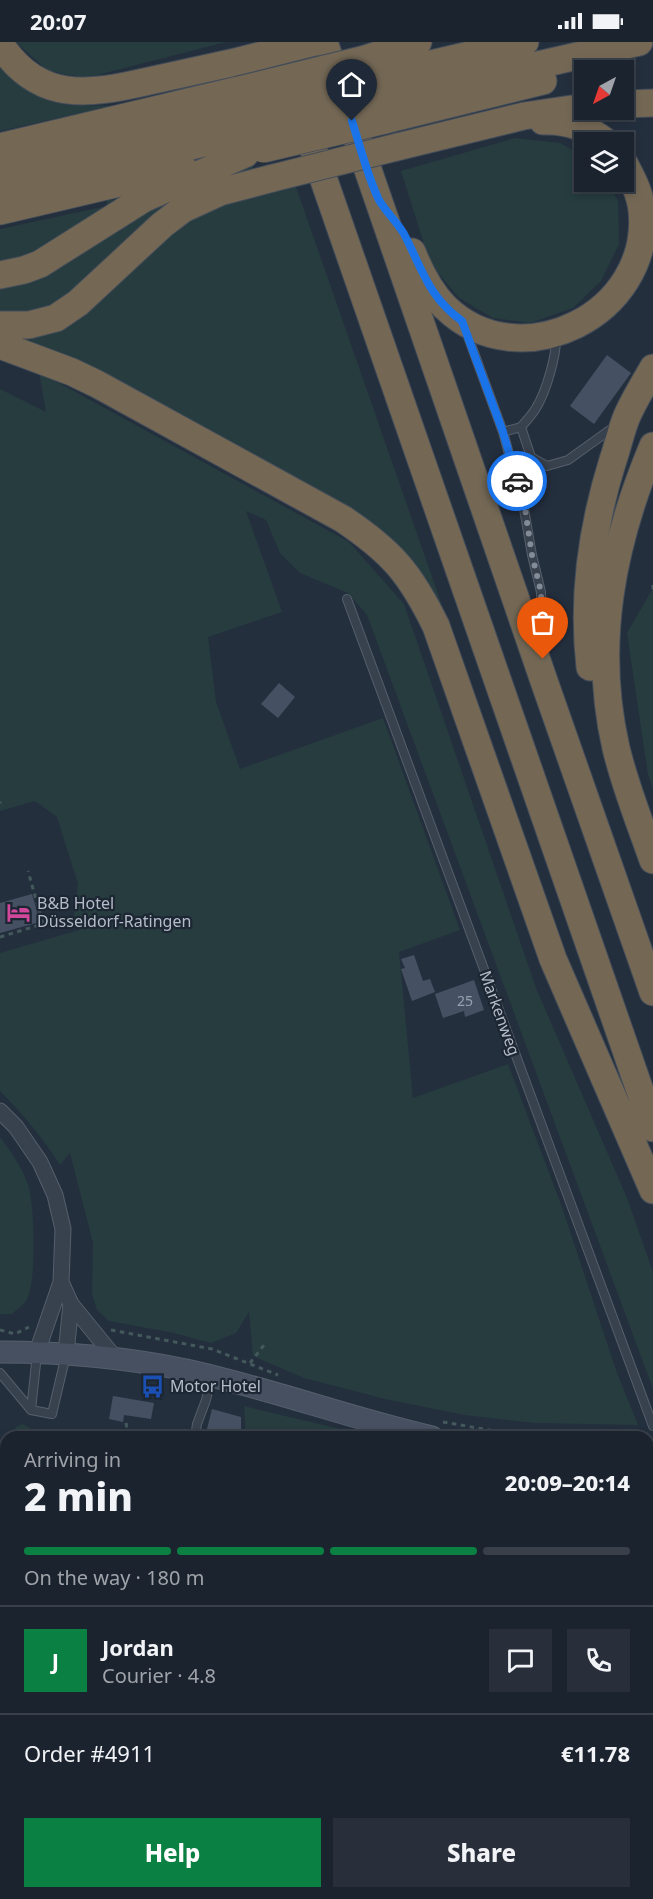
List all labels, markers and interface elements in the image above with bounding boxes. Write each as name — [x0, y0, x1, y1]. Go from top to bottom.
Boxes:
text: 20:07 — [30, 6, 87, 36]
pin — [326, 59, 377, 121]
north arrow — [574, 60, 634, 120]
map controls — [574, 60, 634, 192]
icon: home — [335, 68, 368, 101]
button: layers — [574, 132, 634, 192]
courier — [487, 451, 547, 511]
icon: car — [501, 465, 534, 498]
pin — [517, 597, 568, 659]
icon: bag — [526, 606, 559, 639]
place label: B&B Hotel Düsseldorf-Ratingen — [37, 892, 191, 932]
hotel icon: B&B Hotel Düsseldorf-Ratingen — [6, 899, 32, 925]
street label: Markenweg — [474, 967, 526, 1059]
house number: 25 — [457, 991, 473, 1010]
bus stop icon: Motor Hotel — [139, 1373, 165, 1399]
place label: Motor Hotel — [170, 1375, 261, 1397]
text: Arriving in — [24, 1446, 121, 1473]
text: 20:09–20:14 — [505, 1467, 630, 1497]
text: 2 min — [24, 1469, 133, 1522]
text: On the way · 180 m — [24, 1564, 204, 1591]
button: chat — [489, 1629, 552, 1692]
button: phone — [567, 1629, 630, 1692]
text: Jordan — [102, 1632, 174, 1662]
text: J — [52, 1645, 59, 1675]
text: Courier · 4.8 — [102, 1662, 216, 1689]
text: Order #4911 — [24, 1738, 155, 1768]
text: €11.78 — [561, 1738, 630, 1768]
button: Help — [24, 1818, 321, 1887]
button: Share — [333, 1818, 630, 1887]

